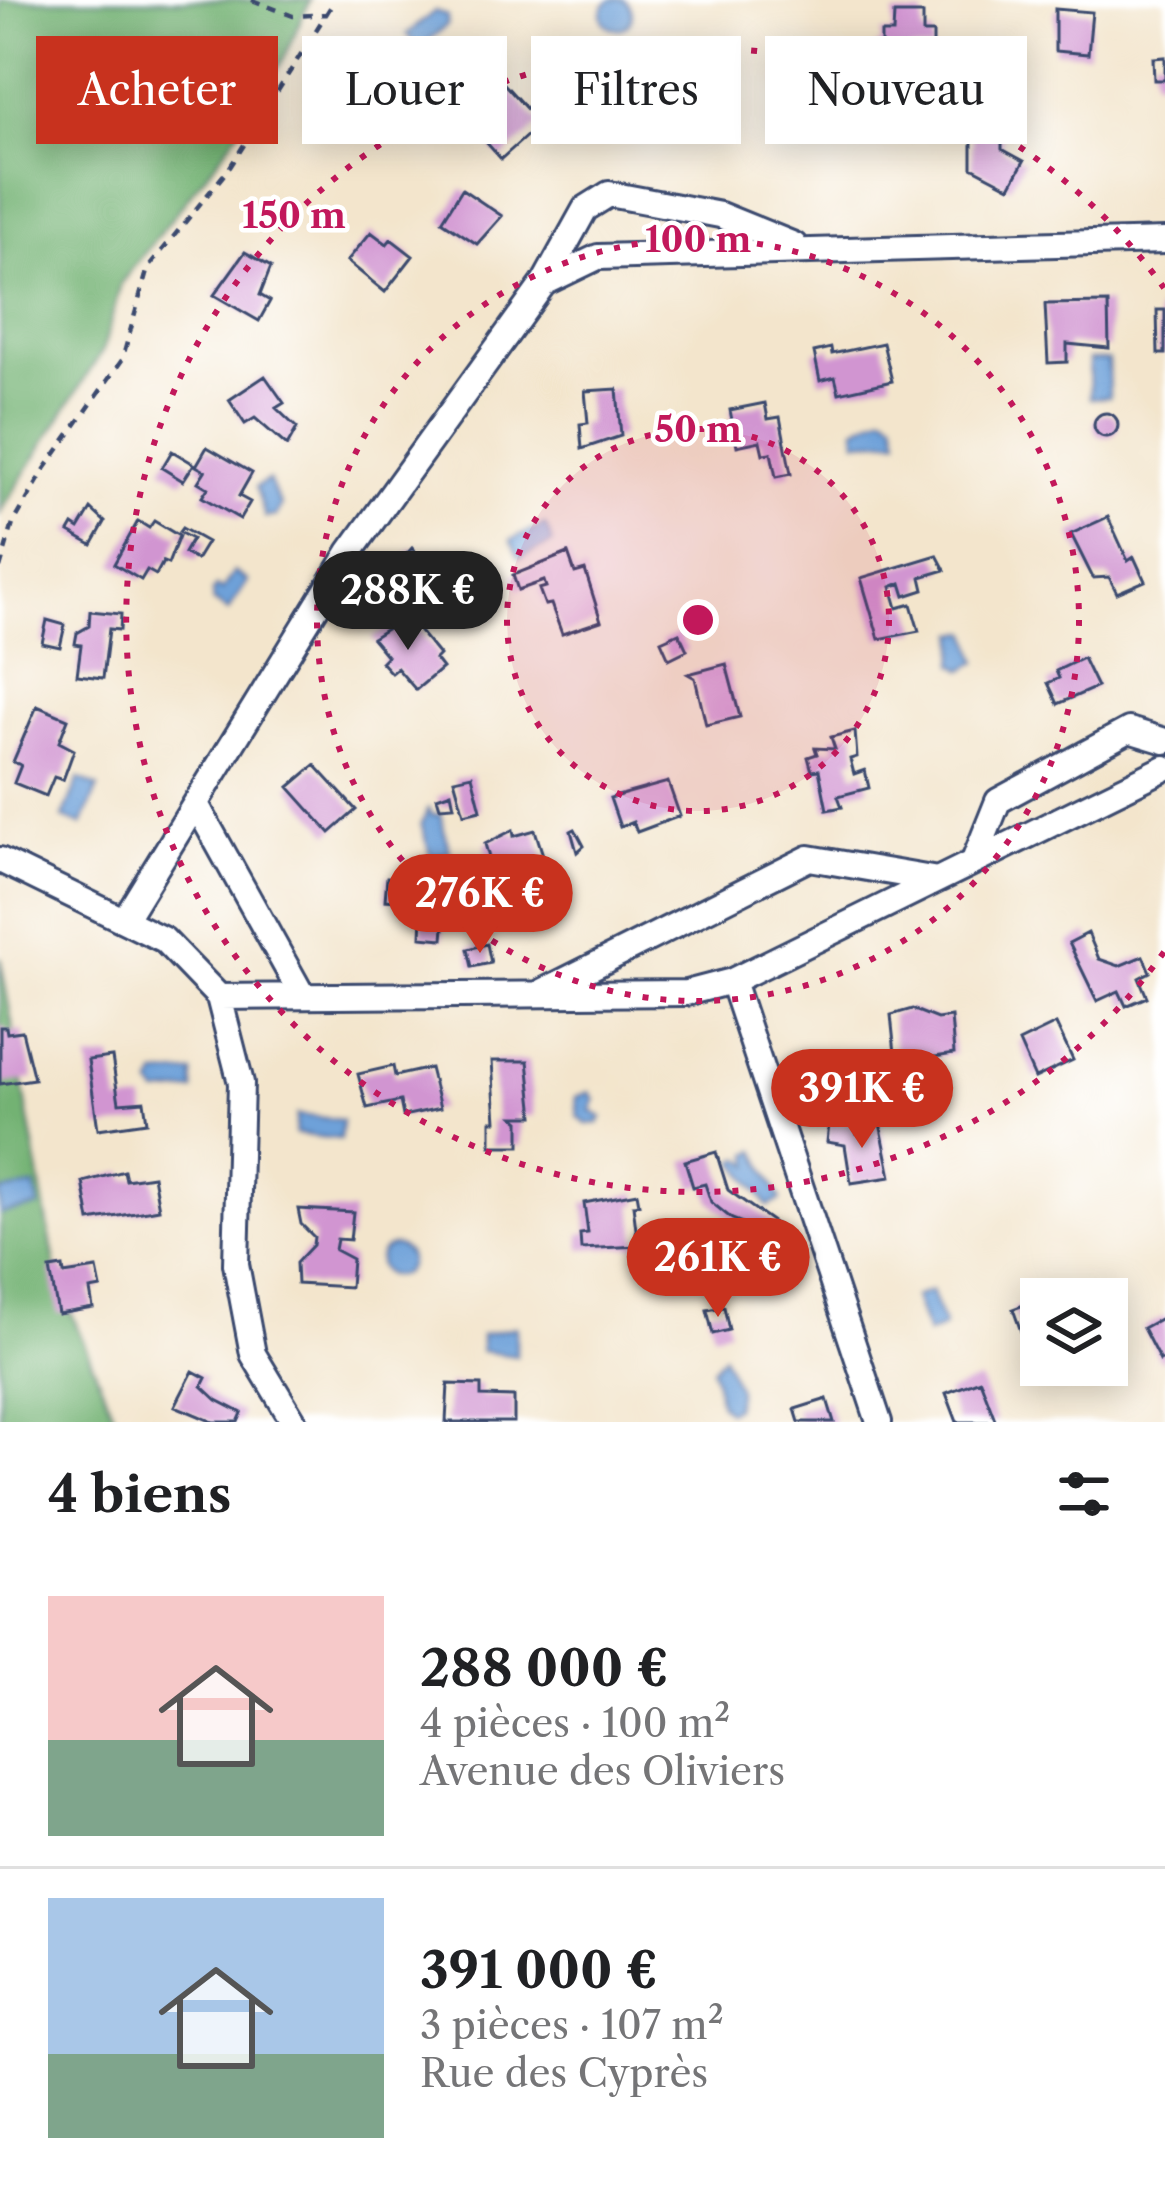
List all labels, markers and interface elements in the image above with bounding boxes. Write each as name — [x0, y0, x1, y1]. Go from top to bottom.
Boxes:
chip: Acheter — [36, 36, 278, 144]
chip: Louer — [302, 36, 507, 144]
chip: Filtres — [531, 36, 741, 144]
chip: Nouveau — [765, 36, 1027, 144]
text: 150 m — [242, 193, 346, 237]
text: 100 m — [645, 217, 751, 261]
text: 50 m — [654, 407, 742, 451]
pin: 288K € — [310, 551, 506, 653]
text: 288K € — [340, 566, 476, 614]
centre of rings — [677, 599, 719, 641]
pin: 276K € — [382, 854, 578, 956]
text: 276K € — [415, 869, 545, 917]
pin: 391K € — [764, 1049, 960, 1151]
text: 391K € — [798, 1064, 926, 1112]
pin: 261K € — [620, 1218, 816, 1320]
text: 261K € — [654, 1233, 782, 1281]
map controls — [1020, 1278, 1128, 1386]
button: layers — [1020, 1278, 1128, 1386]
icon: filters — [1051, 1461, 1117, 1527]
text: 4 biens — [48, 1463, 231, 1525]
text: 288 000 € — [420, 1637, 668, 1699]
icon: home — [144, 1644, 288, 1788]
text: 4 pièces · 100 m² — [420, 1699, 730, 1747]
text: Avenue des Oliviers — [420, 1747, 785, 1795]
text: 391 000 € — [420, 1939, 658, 2001]
icon: home — [144, 1946, 288, 2090]
text: 3 pièces · 107 m² — [420, 2001, 724, 2049]
text: Rue des Cyprès — [420, 2049, 708, 2097]

